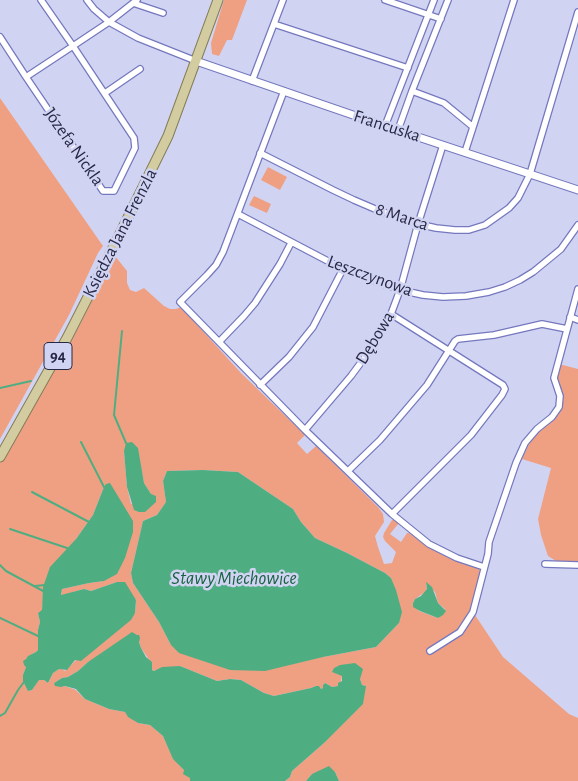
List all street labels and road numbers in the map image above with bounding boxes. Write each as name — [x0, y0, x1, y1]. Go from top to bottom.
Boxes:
street label: Józefa Nickla — [39, 104, 109, 190]
street label: Francuska — [351, 105, 423, 147]
street label: Księdza Jana Frenzla — [78, 165, 162, 301]
street label: 8 Marca — [373, 198, 431, 236]
street label: Leszczynowa — [324, 251, 416, 301]
street label: Dębowa — [351, 308, 399, 368]
road number: 94 — [44, 342, 72, 370]

